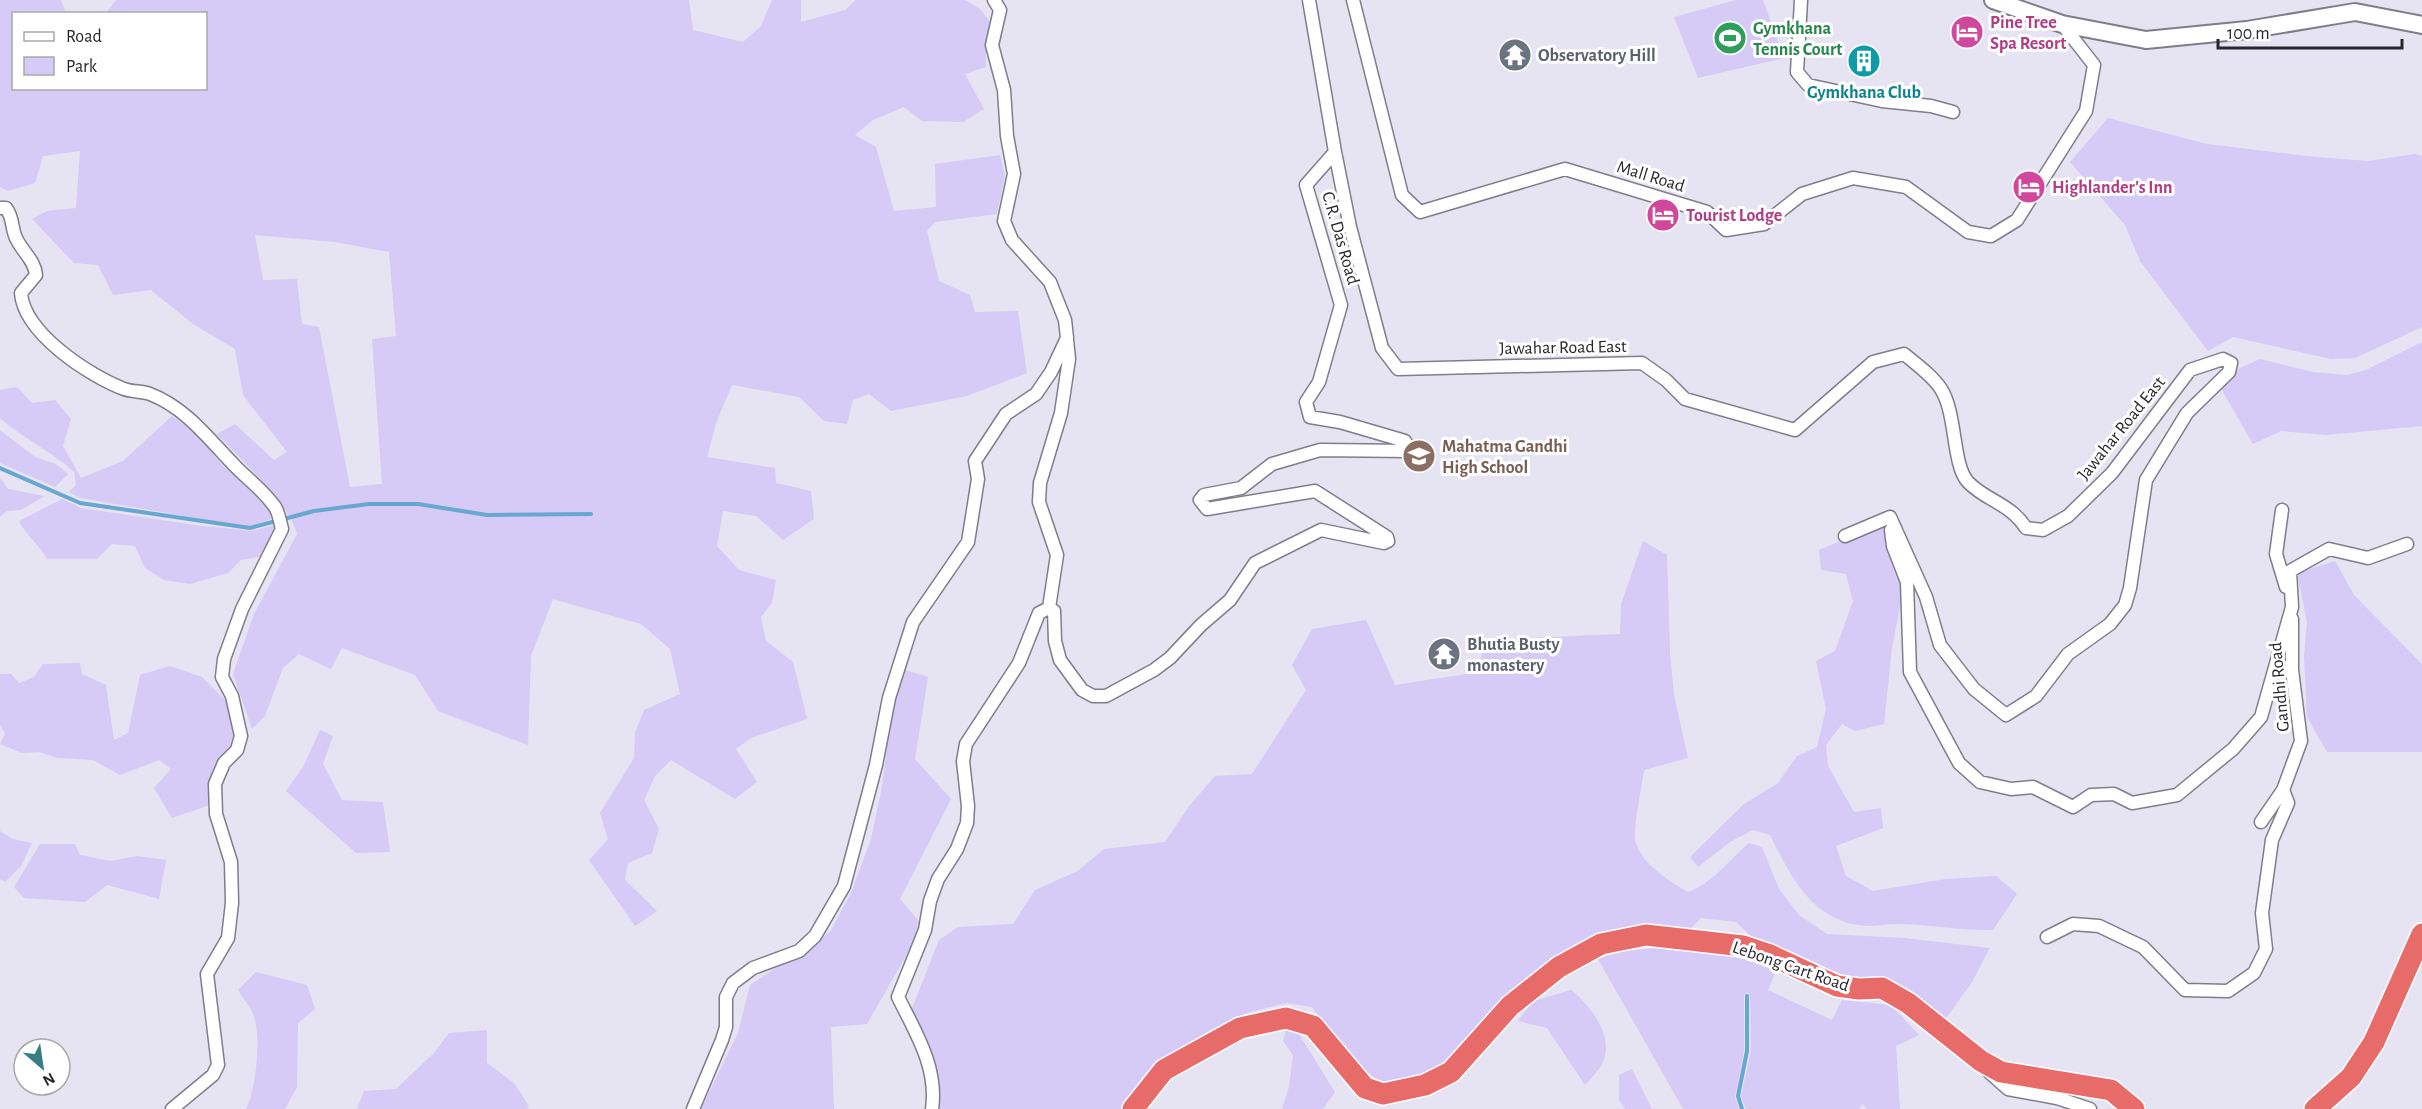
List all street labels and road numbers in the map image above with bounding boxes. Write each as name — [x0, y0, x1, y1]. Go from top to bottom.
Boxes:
street label: Mall Road — [1615, 158, 1687, 196]
street label: C.R. Das Road — [1318, 190, 1362, 287]
street label: Jawahar Road East — [1499, 338, 1627, 358]
street label: Jawahar Road East — [2075, 373, 2169, 484]
street label: Gandhi Road — [2267, 641, 2293, 732]
street label: Lebong Cart Road — [1730, 939, 1851, 995]

